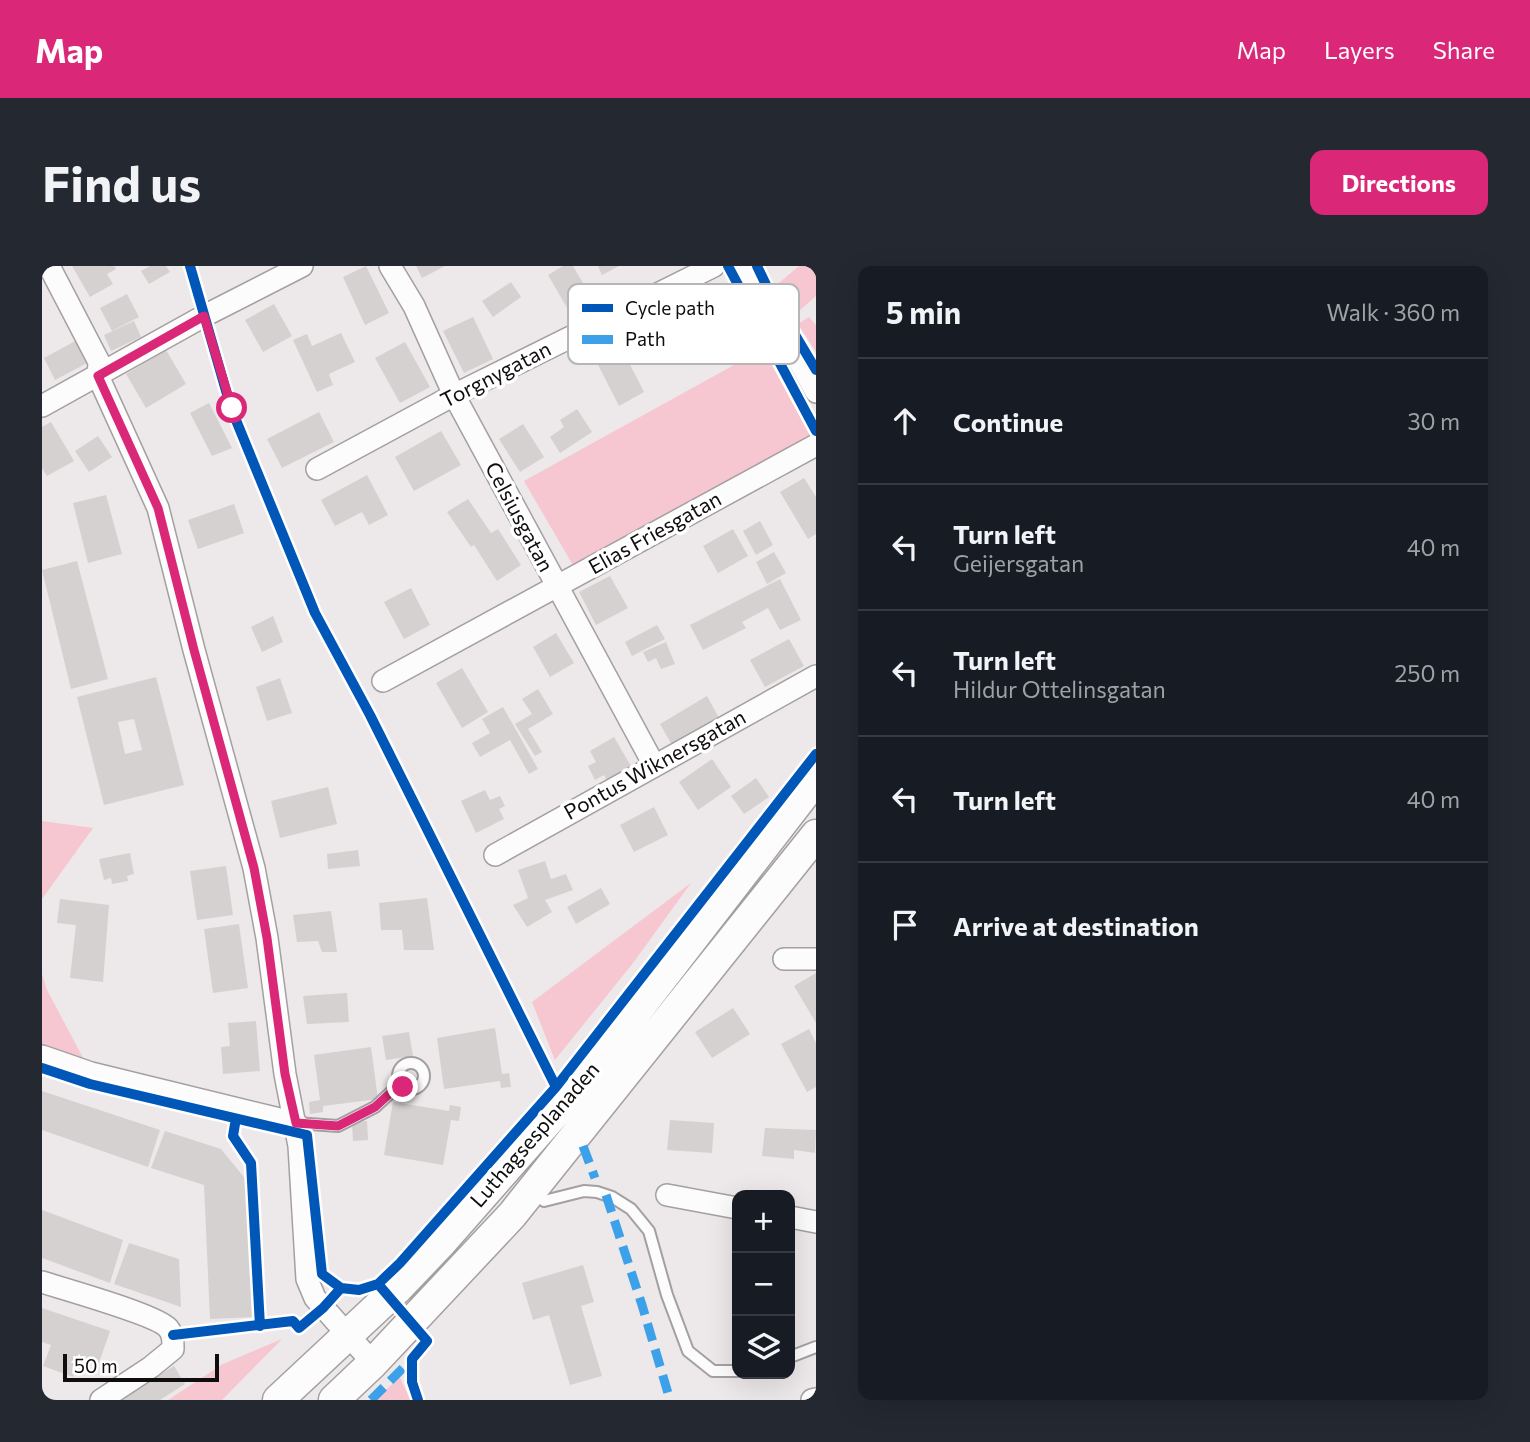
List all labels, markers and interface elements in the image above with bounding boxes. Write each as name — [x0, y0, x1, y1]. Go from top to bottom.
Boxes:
text: Map — [35, 29, 103, 70]
text: Map — [1237, 35, 1286, 64]
text: Layers — [1324, 35, 1395, 64]
text: Share — [1433, 35, 1495, 64]
button: Directions — [1310, 150, 1488, 215]
text: Find us — [42, 152, 201, 212]
legend — [568, 284, 799, 364]
text: 5 min — [886, 293, 961, 330]
text: Cycle path — [625, 296, 715, 319]
text: Walk · 360 m — [1327, 298, 1460, 326]
text: Path — [625, 327, 666, 350]
street label: Torgnygatan — [436, 335, 555, 412]
route start — [216, 392, 247, 423]
icon: ahead — [886, 402, 924, 440]
text: Continue — [953, 406, 1063, 437]
text: 30 m — [1407, 407, 1460, 435]
street label: Celsiusgatan — [481, 457, 560, 576]
street label: Elias Friesgatan — [584, 485, 725, 578]
text: Turn left — [953, 518, 1056, 549]
icon: left — [886, 528, 924, 566]
text: 40 m — [1407, 533, 1460, 561]
text: Geijersgatan — [953, 549, 1084, 577]
text: Turn left — [953, 644, 1056, 675]
icon: left — [886, 654, 924, 692]
text: 250 m — [1395, 659, 1460, 687]
text: Hildur Ottelinsgatan — [953, 675, 1166, 703]
street label: Pontus Wiknersgatan — [559, 703, 750, 824]
icon: left — [886, 780, 924, 818]
text: Turn left — [953, 784, 1056, 815]
text: 40 m — [1407, 785, 1460, 813]
icon: arrive — [886, 906, 924, 944]
text: Arrive at destination — [953, 910, 1199, 941]
street label: Luthagsesplanaden — [464, 1056, 604, 1212]
route end — [387, 1071, 418, 1102]
map controls — [732, 1190, 795, 1379]
button: + — [732, 1190, 795, 1253]
button: − — [732, 1253, 795, 1316]
button: layers — [732, 1316, 795, 1379]
scale bar — [63, 1351, 219, 1383]
text: 50 m — [74, 1354, 118, 1377]

